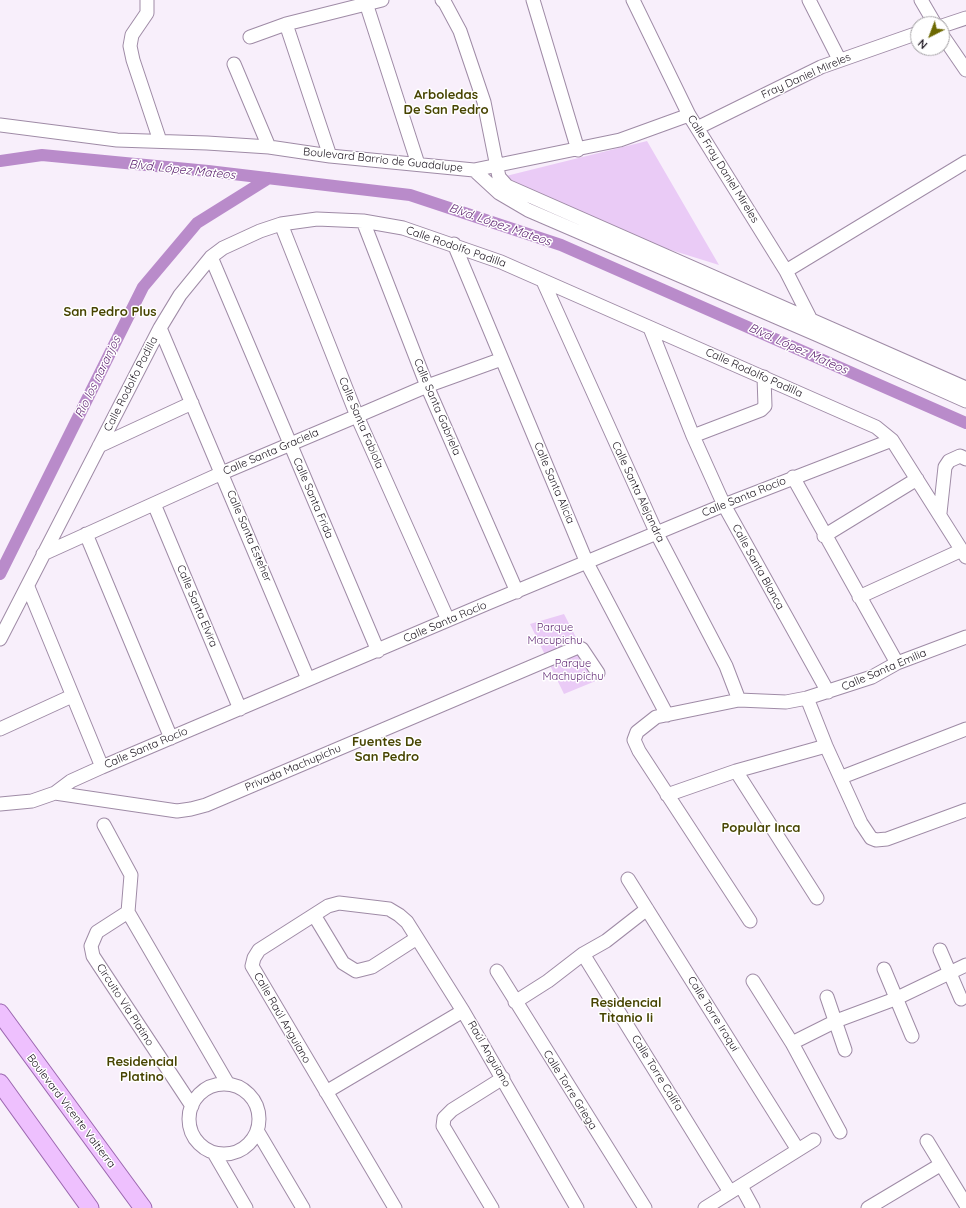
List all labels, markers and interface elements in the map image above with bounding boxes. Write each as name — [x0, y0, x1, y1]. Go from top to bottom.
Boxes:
north arrow — [910, 16, 950, 56]
text: N — [915, 36, 930, 52]
street label: Fray Daniel Mireles — [759, 50, 853, 102]
district label: Arboledas De San Pedro — [403, 87, 489, 118]
street label: Calle Fray Daniel Mireles — [684, 113, 762, 225]
street label: Boulevard Barrio de Guadalupe — [303, 145, 463, 175]
water label: Blvd. López Mateos — [128, 157, 236, 183]
water label: Blvd. López Mateos — [447, 201, 553, 249]
street label: Calle Rodolfo Padilla — [404, 224, 508, 270]
district label: San Pedro Plus — [63, 304, 157, 320]
water label: Blvd. López Mateos — [746, 321, 850, 377]
water label: Rio los naranjos — [72, 334, 124, 420]
street label: Calle Rodolfo Padilla — [101, 334, 161, 434]
street label: Calle Rodolfo Padilla — [703, 346, 805, 400]
street label: Calle Santa Gabriela — [411, 357, 463, 457]
street label: Calle Santa Fabiola — [336, 375, 386, 471]
street label: Calle Santa Graciela — [221, 426, 321, 478]
street label: Calle Santa Alejandra — [609, 439, 667, 545]
street label: Calle Santa Alicia — [531, 440, 577, 526]
street label: Calle Santa Frida — [290, 456, 336, 540]
street label: Calle Santa Rocío — [700, 474, 788, 520]
street label: Calle Santa Esteher — [224, 488, 274, 584]
street label: Calle Santa Blanca — [729, 522, 787, 612]
street label: Calle Santa Elvira — [174, 563, 220, 649]
street label: Calle Santa Rocío — [401, 598, 489, 646]
park label: Parque Macupichu — [528, 621, 582, 647]
street label: Calle Santa Emilia — [840, 646, 928, 694]
park label: Parque Machupichu — [542, 657, 604, 683]
street label: Calle Santa Rocío — [102, 724, 190, 772]
district label: Fuentes De San Pedro — [352, 734, 422, 765]
street label: Privada Machupichu — [243, 742, 343, 794]
district label: Popular Inca — [722, 820, 800, 836]
street label: Circuito Vía Platino — [94, 961, 156, 1049]
street label: Calle Raúl Anguiano — [251, 970, 313, 1066]
street label: Calle Torre Iraquí — [685, 974, 741, 1054]
district label: Residencial Titanio Ii — [591, 995, 661, 1026]
street label: Raúl Anguiano — [465, 1019, 513, 1089]
street label: Calle Torre Calífa — [628, 1033, 686, 1113]
street label: Calle Torre Griega — [540, 1048, 600, 1132]
street label: Boulevard Vicente Valtierra — [24, 1051, 118, 1171]
district label: Residencial Platino — [107, 1054, 177, 1085]

